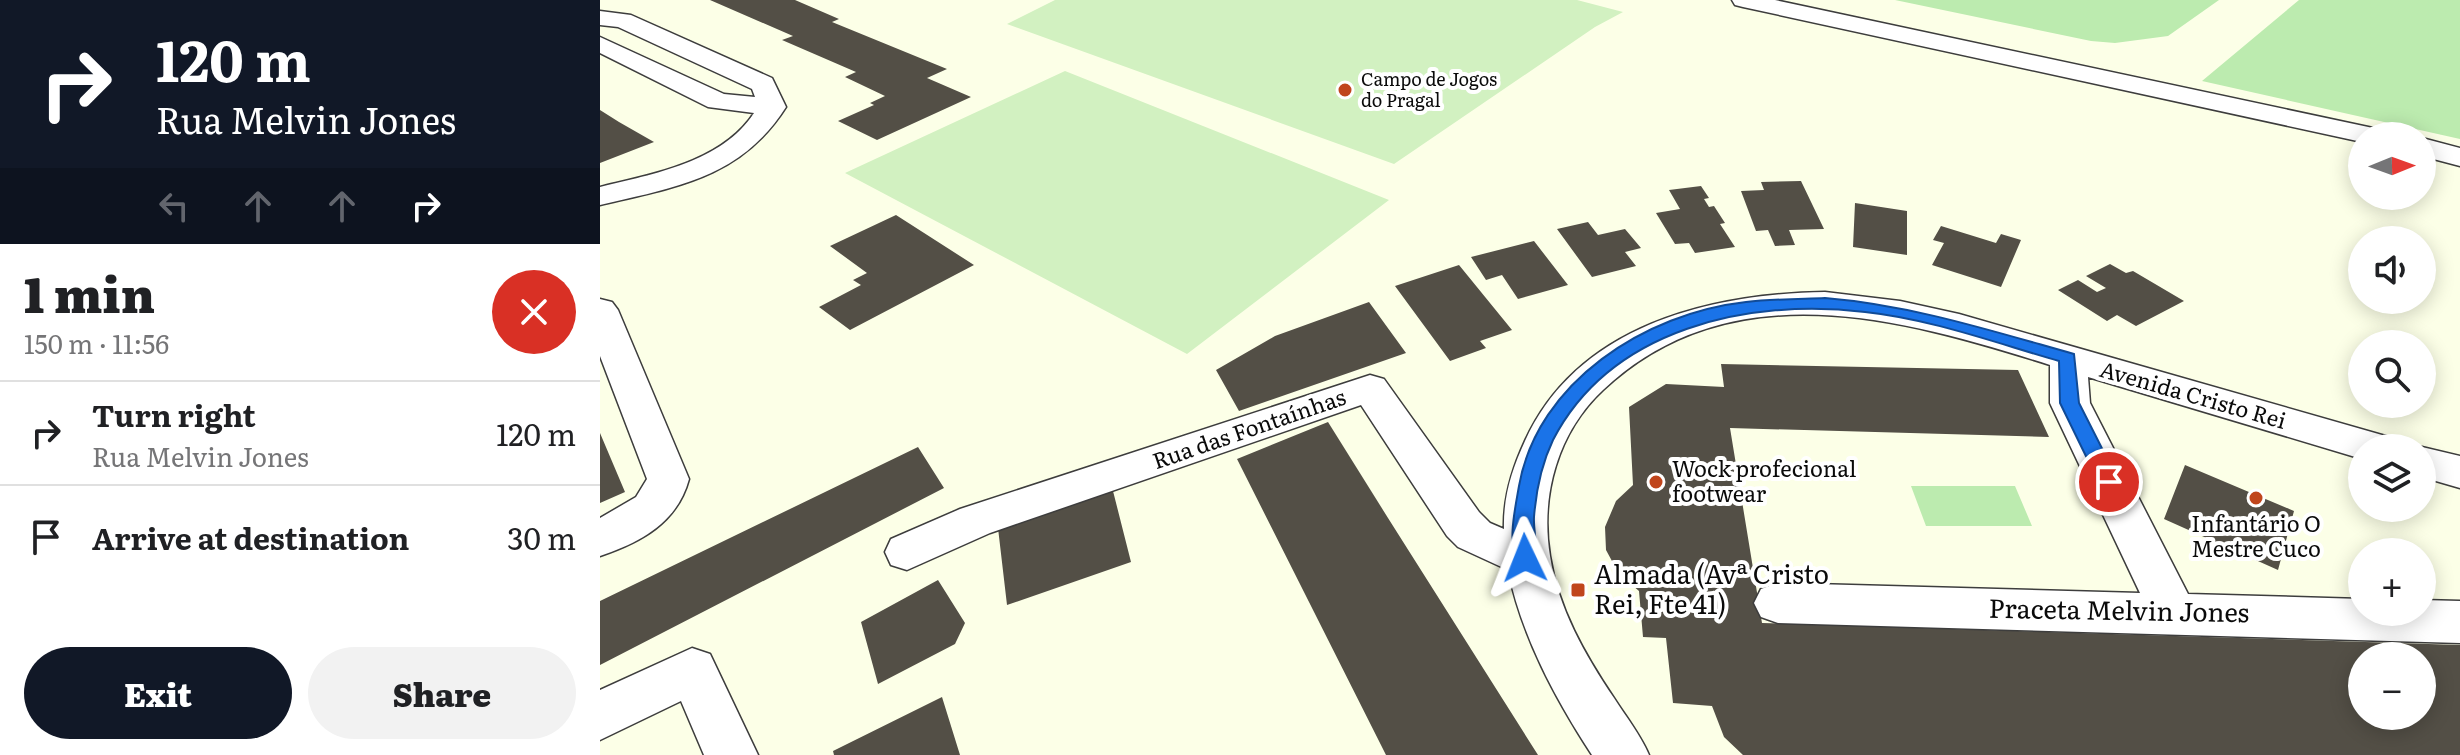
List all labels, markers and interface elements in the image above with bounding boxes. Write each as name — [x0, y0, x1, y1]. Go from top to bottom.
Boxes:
text: 120 m — [156, 16, 311, 99]
icon: right — [24, 32, 128, 136]
place label: Campo de Jogos do Pragal — [1361, 65, 1497, 113]
marker: Campo de Jogos do Pragal — [1336, 81, 1354, 99]
text: Rua Melvin Jones — [156, 92, 456, 145]
north arrow — [2348, 122, 2436, 210]
map controls — [2348, 122, 2436, 730]
icon: left — [152, 184, 196, 228]
icon: ahead — [236, 184, 280, 228]
icon: ahead — [320, 184, 364, 228]
icon: right — [404, 184, 448, 228]
button: sound — [2348, 226, 2436, 314]
text: 1 min — [24, 257, 155, 328]
button: close — [492, 270, 576, 354]
text: 150 m · 11:56 — [24, 323, 169, 362]
button: search — [2348, 330, 2436, 418]
street label: Avenida Cristo Rei — [2096, 351, 2290, 436]
street label: Rua das Fontaínhas — [1147, 379, 1350, 476]
text: Turn right — [92, 392, 256, 436]
icon: right — [24, 411, 68, 455]
text: 120 m — [496, 411, 576, 455]
button: layers — [2348, 434, 2436, 522]
text: Rua Melvin Jones — [92, 436, 309, 475]
pin — [2075, 448, 2143, 516]
place label: Wock profecional footwear — [1672, 451, 1856, 509]
icon: arrive — [2087, 460, 2131, 504]
marker: Wock profecional footwear — [1647, 473, 1665, 491]
marker: Infantário O Mestre Cuco — [2247, 489, 2265, 507]
place label: Infantário O Mestre Cuco — [2191, 506, 2321, 564]
icon: arrive — [24, 515, 68, 559]
text: Arrive at destination — [92, 515, 409, 559]
text: 30 m — [507, 515, 576, 559]
position arrow — [1483, 516, 1567, 600]
button: + — [2348, 538, 2436, 626]
place label: Almada (Avª Cristo Rei, Fte 41) — [1594, 553, 1829, 622]
marker: Almada (Avª Cristo Rei, Fte 41) — [1569, 581, 1587, 599]
street label: Praceta Melvin Jones — [1988, 587, 2250, 630]
button: − — [2348, 642, 2436, 730]
button: Exit — [24, 647, 292, 739]
button: Share — [308, 647, 576, 739]

